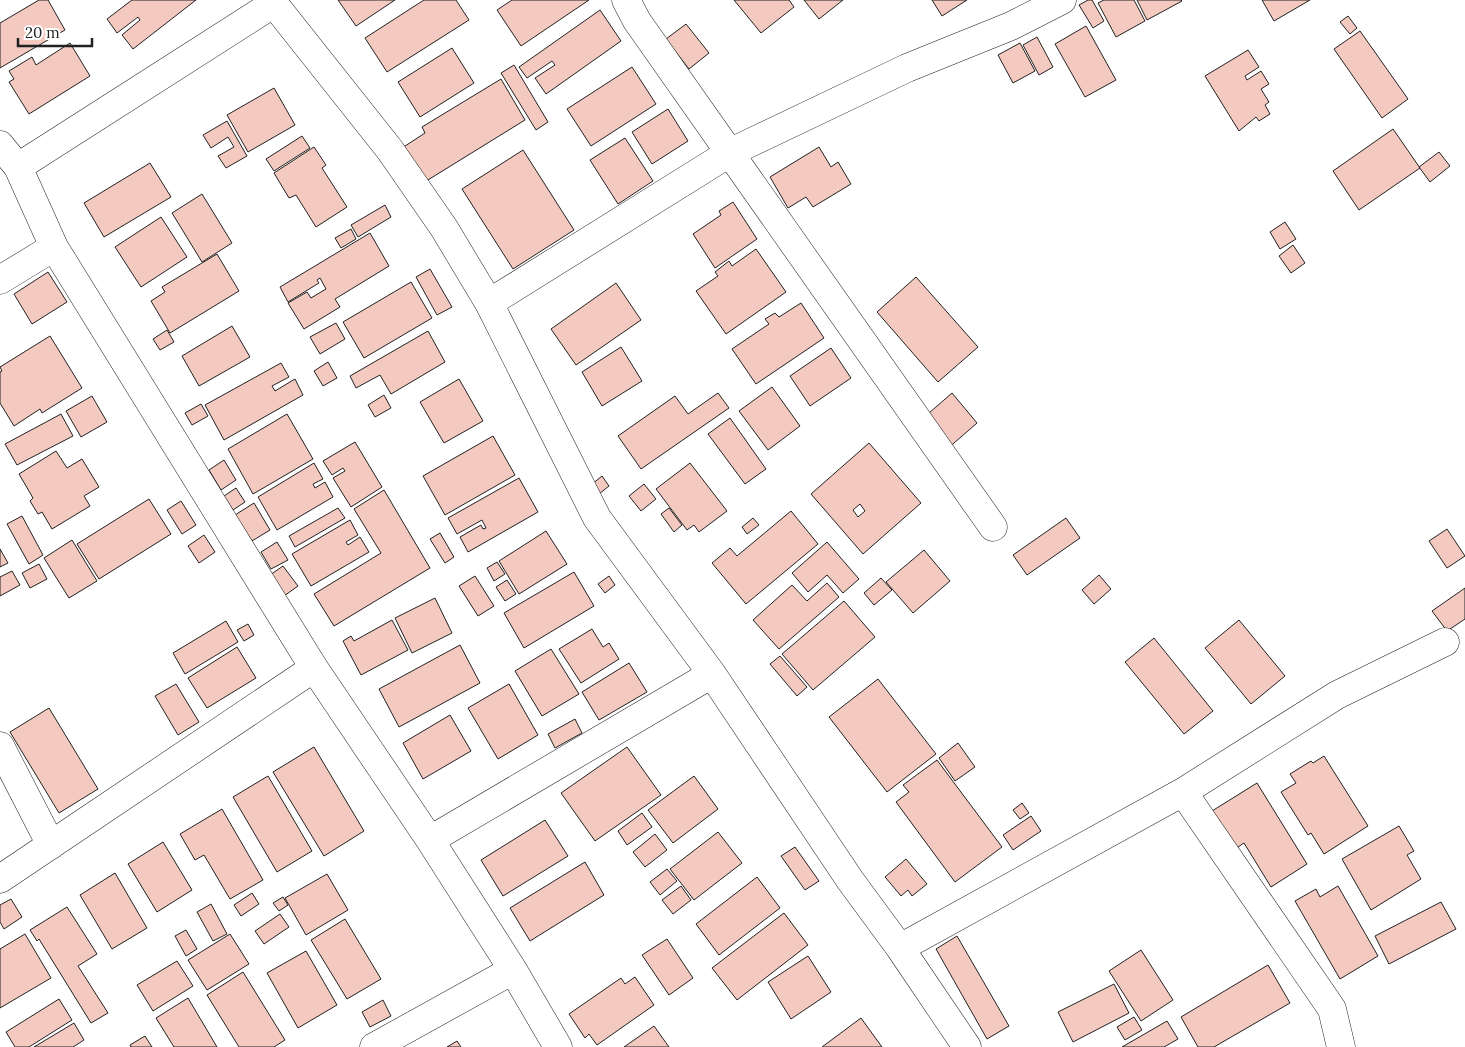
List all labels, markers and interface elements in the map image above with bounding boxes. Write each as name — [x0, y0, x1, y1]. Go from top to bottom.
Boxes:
scale bar — [18, 15, 91, 47]
text: 20 m — [25, 23, 60, 42]

